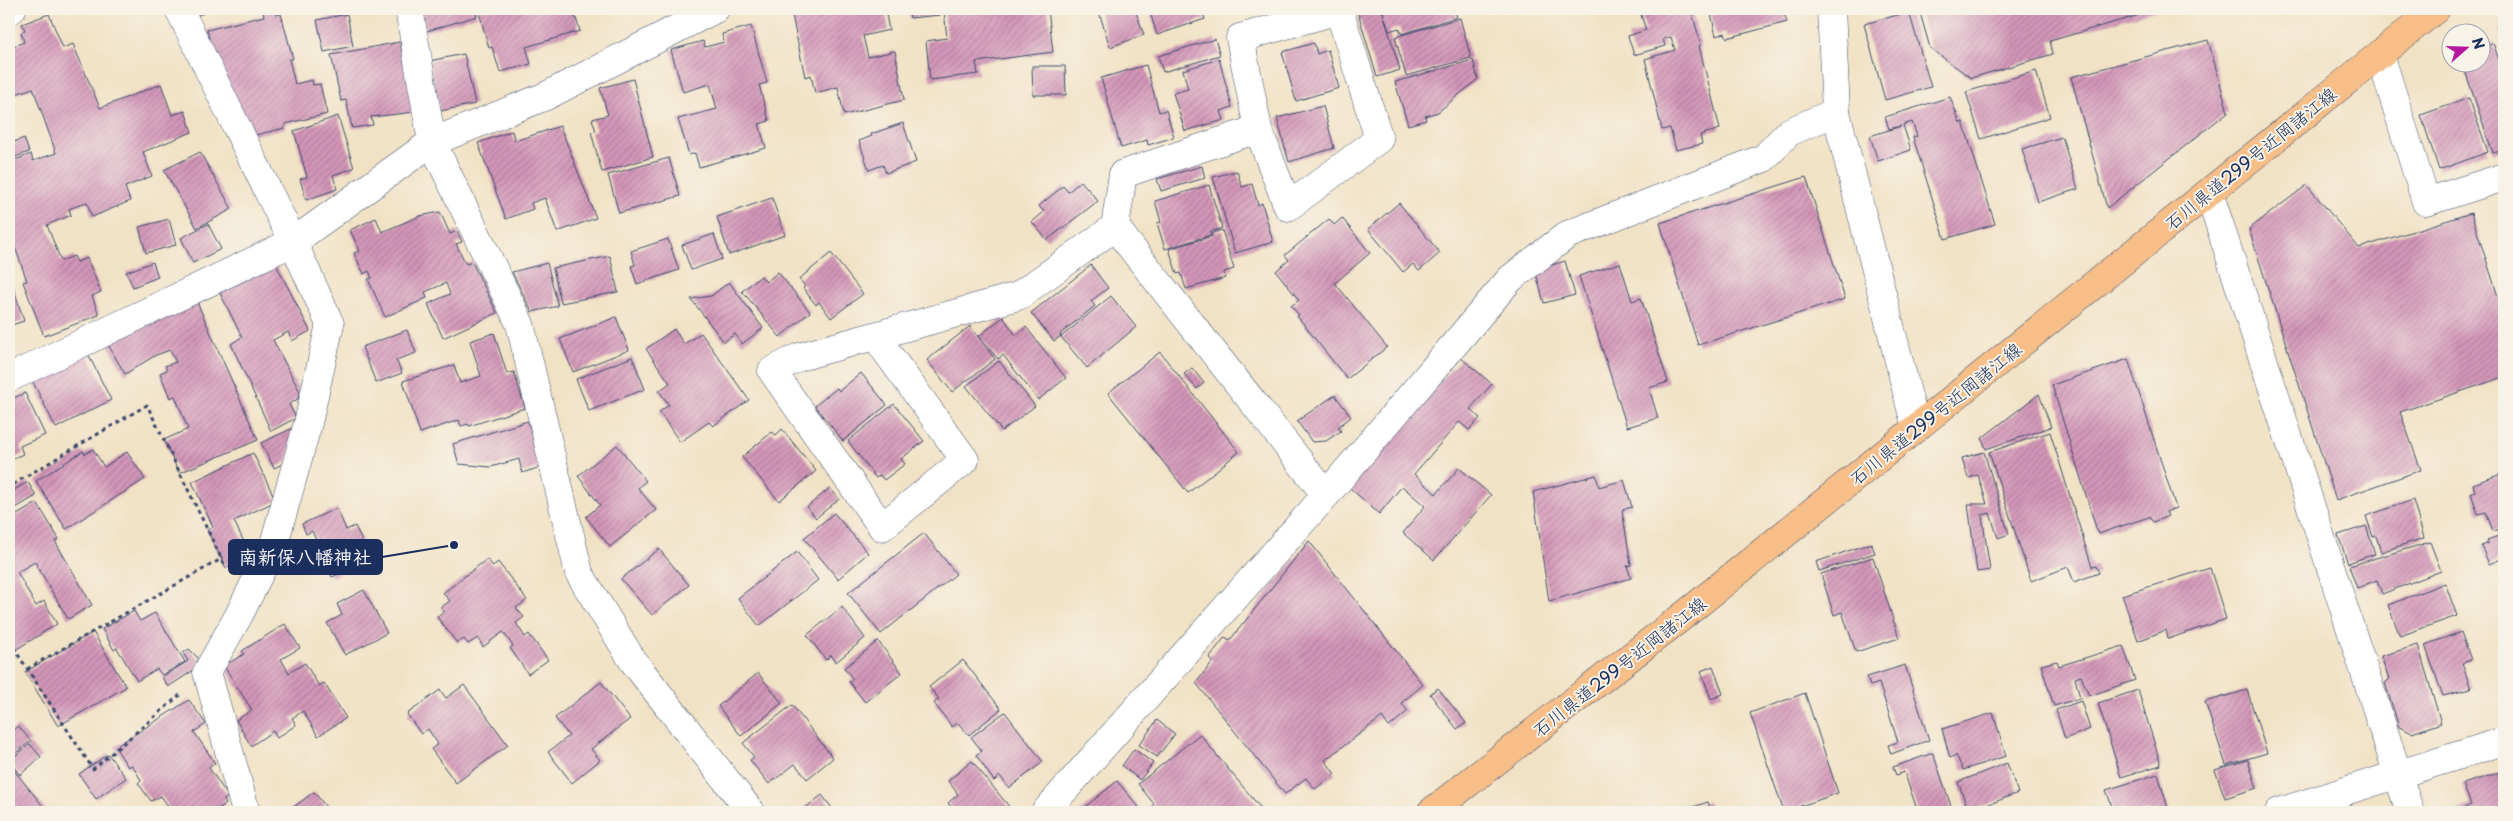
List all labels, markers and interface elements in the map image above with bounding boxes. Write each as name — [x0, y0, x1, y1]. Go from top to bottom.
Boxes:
north arrow — [2440, 22, 2490, 72]
text: N — [2467, 35, 2490, 52]
street label: 石川県道299号近岡諸江線 — [2158, 80, 2342, 236]
street label: 石川県道299号近岡諸江線 — [1843, 335, 2027, 491]
callout: 南新保八幡神社 — [229, 540, 382, 574]
text: 南新保八幡神社 — [238, 542, 372, 570]
street label: 石川県道299号近岡諸江線 — [1526, 589, 1712, 743]

